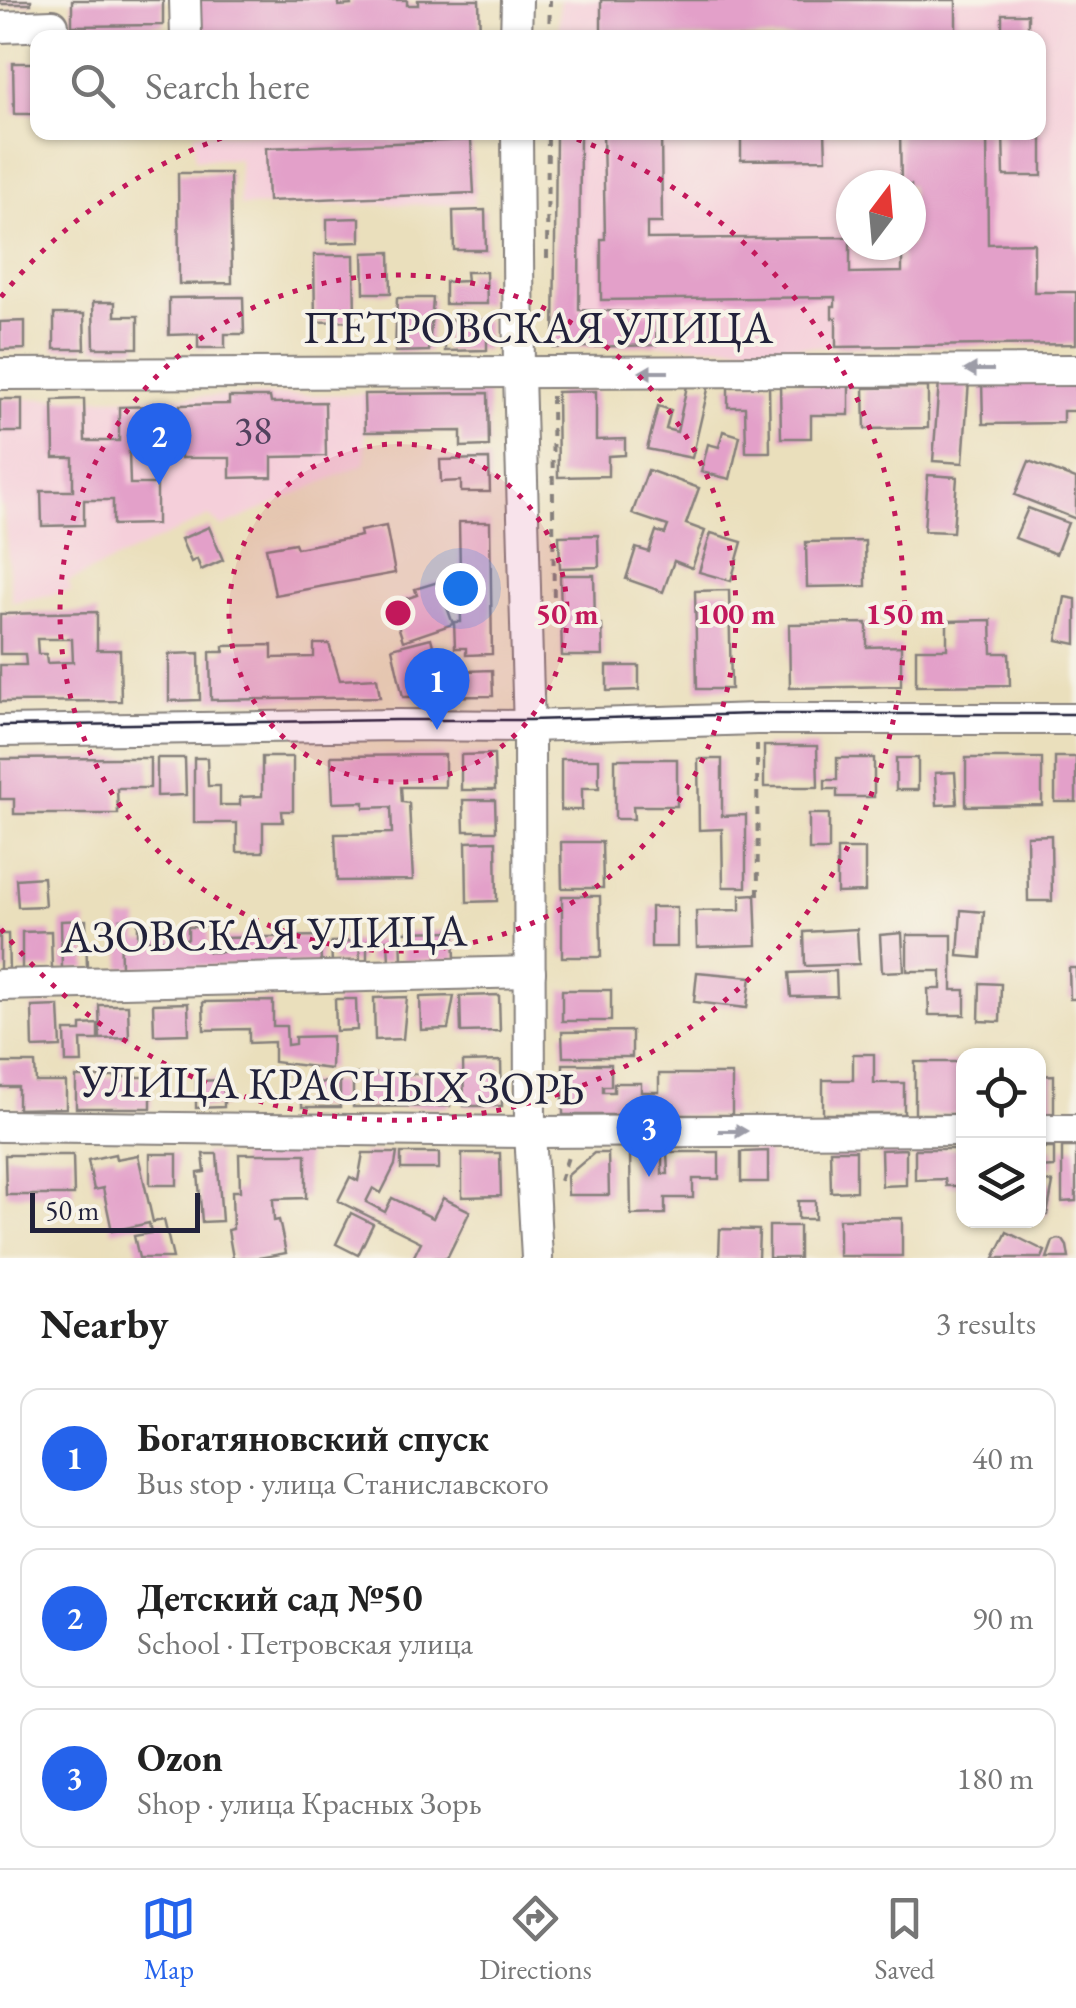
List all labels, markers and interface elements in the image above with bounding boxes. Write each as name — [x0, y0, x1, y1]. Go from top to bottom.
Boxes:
search box — [30, 30, 1046, 140]
icon: search — [65, 58, 120, 113]
text: Search here — [145, 61, 310, 110]
north arrow — [836, 170, 926, 260]
street label: ПЕТРОВСКАЯ УЛИЦА — [303, 298, 774, 356]
one-way arrow — [962, 362, 994, 378]
one-way arrow — [637, 364, 669, 380]
pin: 2 — [126, 402, 192, 485]
house number: 38 — [234, 404, 272, 456]
your location — [435, 563, 486, 614]
text: 50 m — [535, 594, 599, 633]
text: 100 m — [697, 594, 775, 633]
text: 150 m — [866, 594, 944, 633]
centre of rings — [380, 595, 416, 631]
pin: 1 — [404, 648, 470, 730]
street label: АЗОВСКАЯ УЛИЦА — [59, 900, 469, 966]
map controls — [956, 1048, 1046, 1228]
button: locate — [956, 1048, 1046, 1138]
street label: УЛИЦА КРАСНЫХ ЗОРЬ — [78, 1051, 585, 1117]
pin: 3 — [616, 1094, 682, 1177]
one-way arrow — [717, 1123, 749, 1139]
button: layers — [956, 1138, 1046, 1228]
scale bar — [30, 1188, 200, 1232]
text: 50 m — [45, 1192, 99, 1228]
text: Nearby — [40, 1296, 169, 1351]
text: 3 results — [936, 1302, 1036, 1344]
text: Богатяновский спуск — [137, 1413, 489, 1462]
text: 1 — [66, 1437, 83, 1479]
text: 40 m — [972, 1437, 1034, 1479]
text: Bus stop · улица Станиславского — [137, 1462, 549, 1504]
text: Детский сад №50 — [137, 1573, 423, 1622]
text: 2 — [66, 1597, 83, 1639]
text: 90 m — [972, 1597, 1034, 1639]
text: School · Петровская улица — [137, 1622, 473, 1664]
text: Ozon — [137, 1733, 223, 1782]
text: 3 — [66, 1757, 83, 1799]
text: 180 m — [957, 1757, 1034, 1799]
text: Shop · улица Красных Зорь — [137, 1782, 482, 1824]
tab: Map — [141, 1891, 196, 1987]
tab: Directions — [479, 1891, 592, 1987]
tab: Saved — [875, 1891, 935, 1987]

